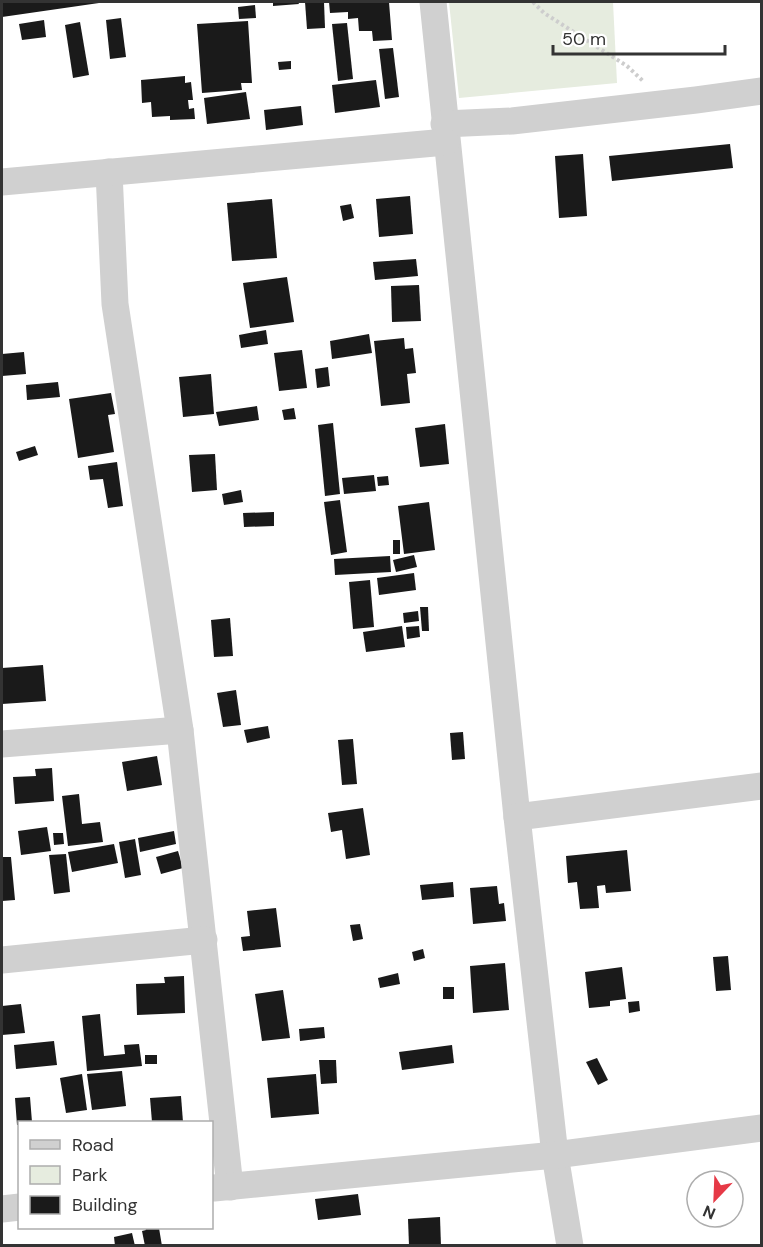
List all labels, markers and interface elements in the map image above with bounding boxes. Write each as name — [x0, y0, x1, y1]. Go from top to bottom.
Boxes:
scale bar — [553, 18, 726, 56]
text: 50 m — [562, 27, 606, 51]
legend — [18, 1121, 213, 1229]
text: Road — [72, 1133, 114, 1157]
text: Park — [72, 1163, 108, 1187]
north arrow — [685, 1169, 745, 1229]
text: Building — [72, 1193, 137, 1217]
text: N — [700, 1200, 719, 1224]

